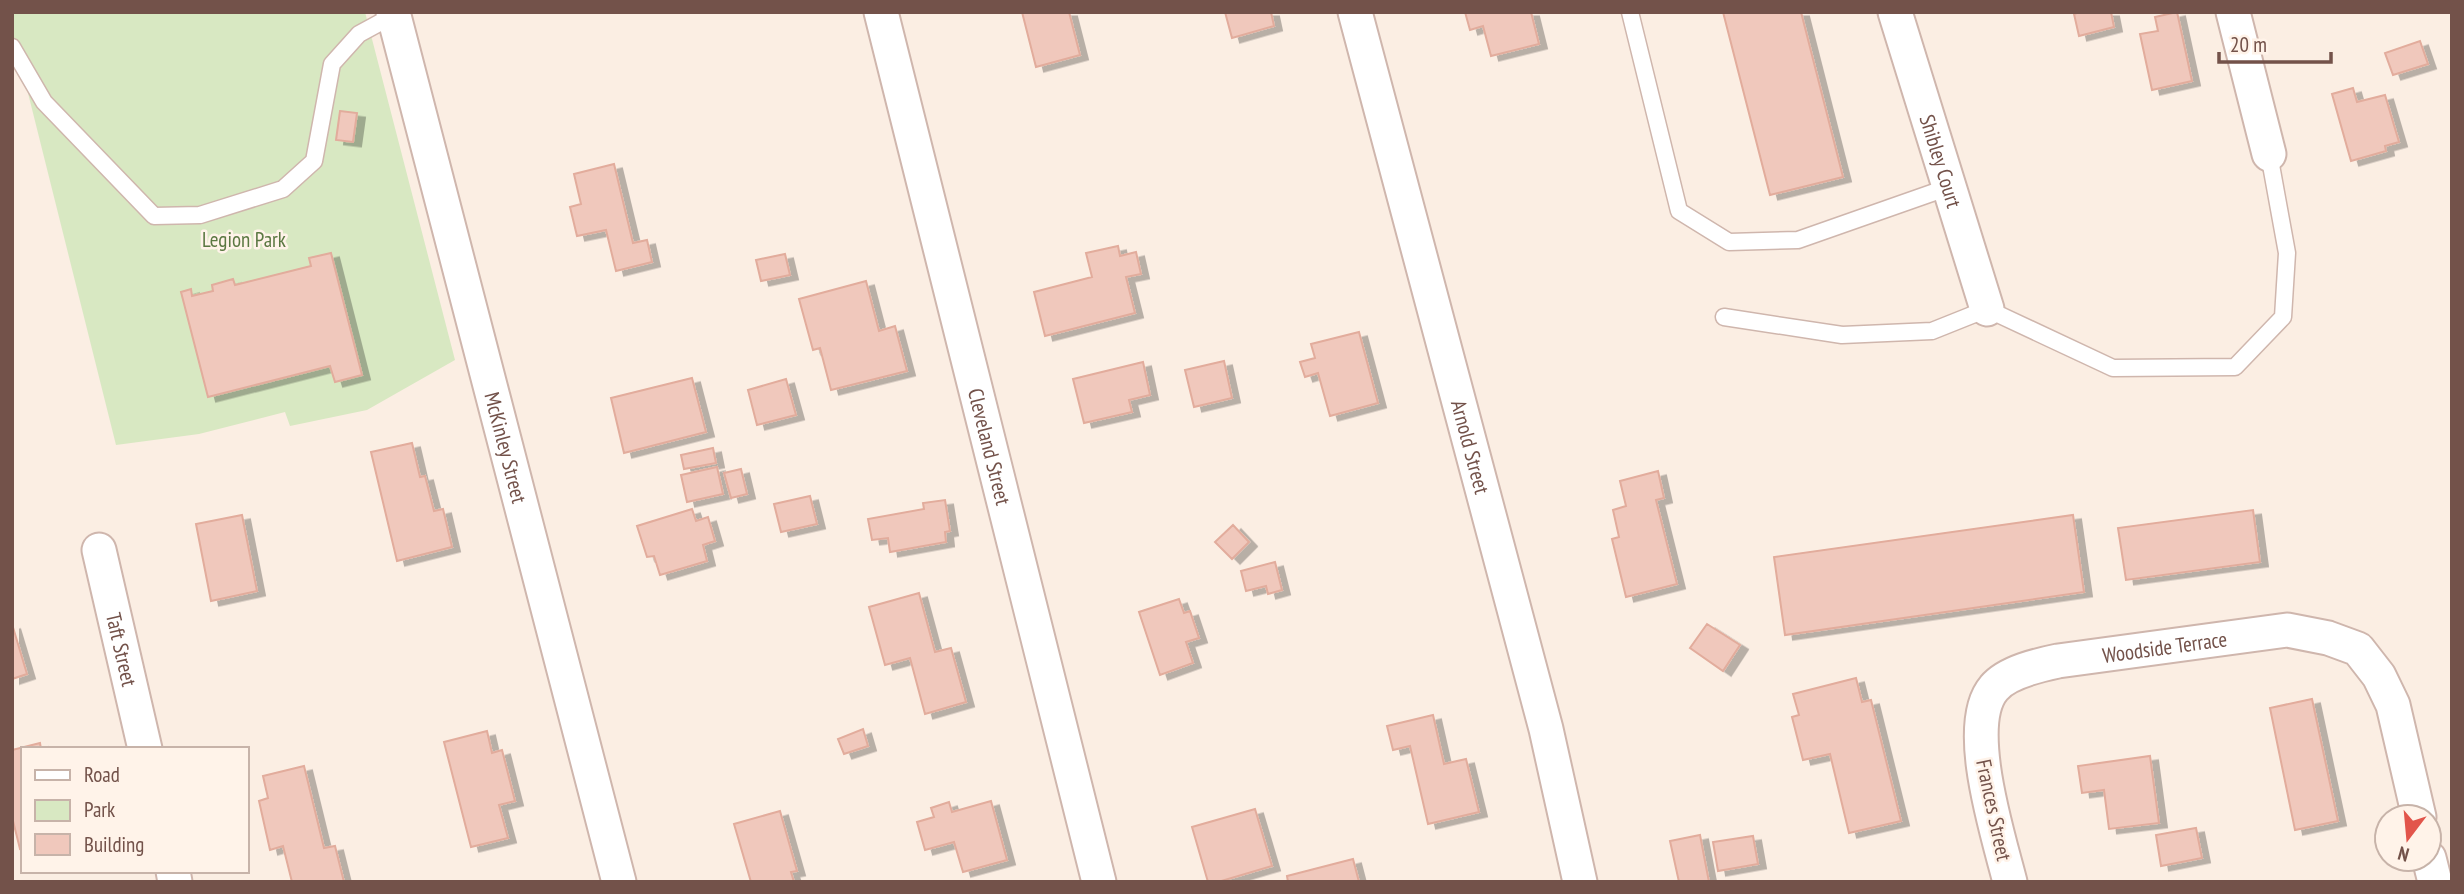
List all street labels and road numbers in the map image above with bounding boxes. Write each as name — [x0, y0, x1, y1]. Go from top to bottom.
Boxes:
street label: Shibley Court — [1914, 111, 1968, 211]
street label: Cleveland Street — [962, 385, 1018, 508]
street label: McKinley Street — [479, 389, 534, 506]
street label: Arnold Street — [1445, 397, 1496, 497]
street label: Taft Street — [100, 610, 144, 689]
street label: Woodside Terrace — [2101, 625, 2229, 668]
street label: Frances Street — [1970, 757, 2018, 863]

